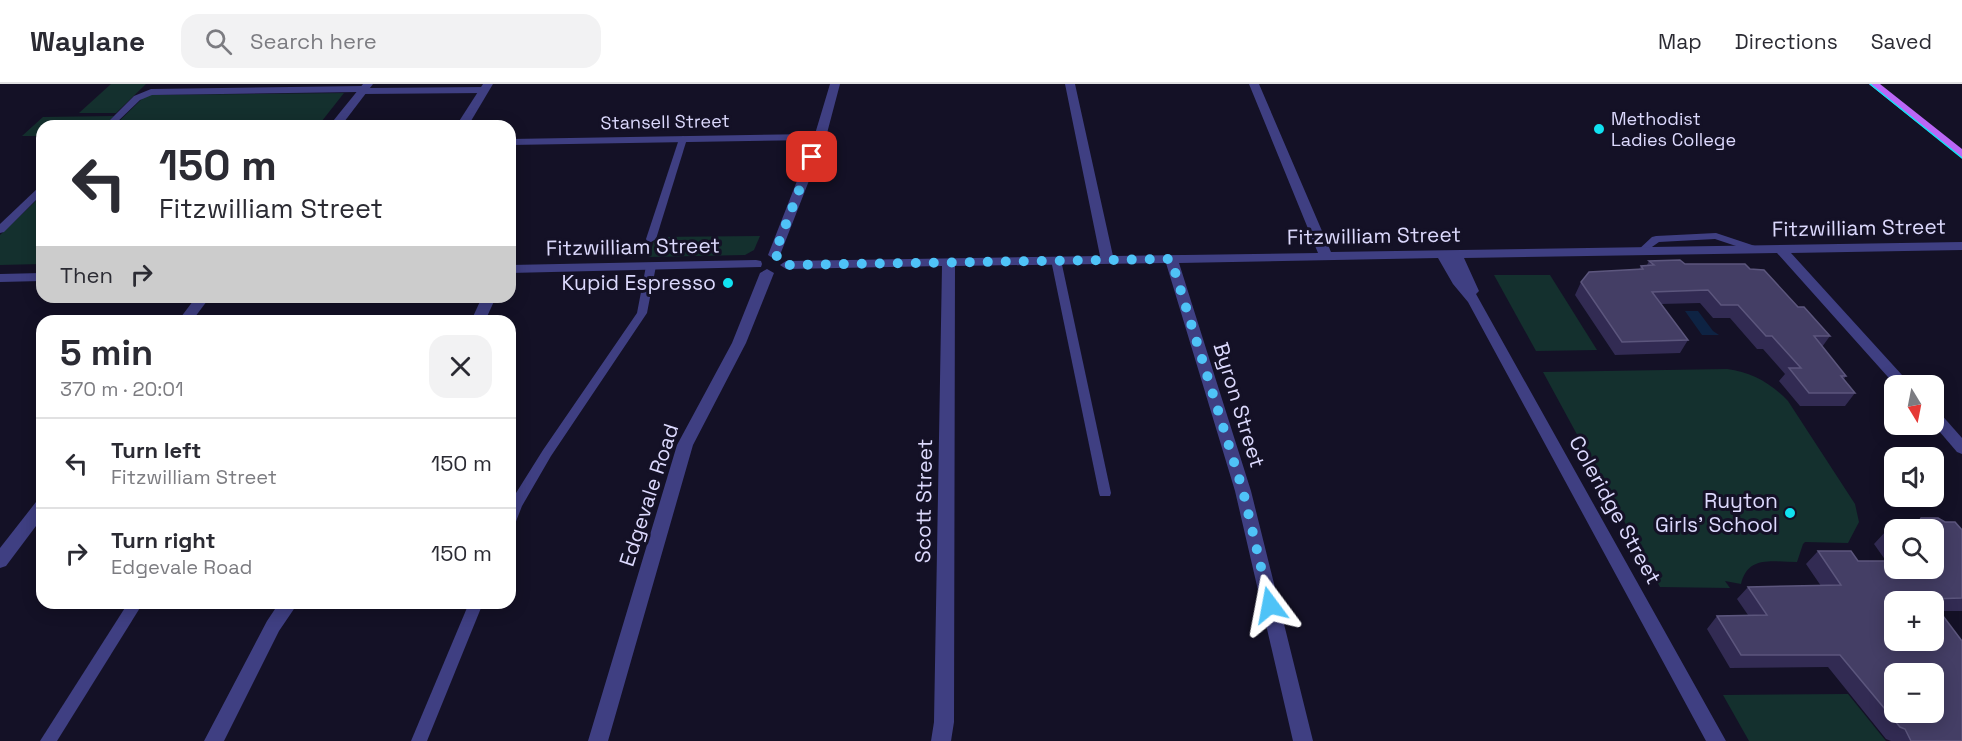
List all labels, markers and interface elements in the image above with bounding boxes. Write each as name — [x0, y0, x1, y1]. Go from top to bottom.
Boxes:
search box — [181, 14, 601, 68]
text: Waylane — [30, 23, 145, 59]
icon: search — [202, 25, 235, 58]
text: Search here — [250, 27, 377, 55]
text: Map — [1658, 28, 1702, 55]
text: Directions — [1735, 28, 1838, 55]
text: Saved — [1871, 28, 1932, 55]
place label: Methodist Ladies College — [1611, 107, 1736, 151]
street label: Stansell Street — [600, 109, 730, 134]
marker: Methodist Ladies College — [1592, 122, 1606, 136]
pin — [786, 131, 837, 182]
text: 150 m — [159, 139, 277, 192]
icon: arrive — [795, 140, 828, 173]
icon: left — [60, 144, 138, 222]
text: Fitzwilliam Street — [159, 191, 383, 226]
street label: Fitzwilliam Street — [1772, 212, 1946, 243]
street label: Fitzwilliam Street — [1287, 220, 1461, 251]
street label: Fitzwilliam Street — [546, 231, 720, 262]
icon: right — [125, 258, 158, 291]
text: Then — [60, 261, 113, 289]
place label: Kupid Espresso — [561, 269, 716, 296]
marker: Kupid Espresso — [721, 276, 735, 290]
text: 5 min — [60, 330, 153, 376]
button: close — [429, 335, 492, 398]
street label: Byron Street — [1208, 339, 1271, 471]
north arrow — [1884, 375, 1944, 435]
map controls — [1884, 375, 1944, 723]
text: 370 m · 20:01 — [60, 376, 184, 402]
street label: Edgevale Road — [613, 420, 684, 570]
street label: Coleridge Street — [1563, 431, 1668, 589]
text: Turn left — [111, 436, 201, 464]
street label: Scott Street — [909, 439, 938, 563]
icon: left — [60, 447, 93, 480]
button: sound — [1884, 447, 1944, 507]
text: 150 m — [431, 449, 492, 477]
text: Fitzwilliam Street — [111, 464, 277, 490]
place label: Ruyton Girls' School — [1655, 487, 1778, 538]
marker: Ruyton Girls' School — [1783, 506, 1797, 520]
button: search — [1884, 519, 1944, 579]
text: Turn right — [111, 526, 216, 554]
icon: right — [60, 537, 93, 570]
text: 150 m — [431, 539, 492, 567]
text: Edgevale Road — [111, 554, 252, 580]
position arrow — [1238, 573, 1302, 637]
button: + — [1884, 591, 1944, 651]
button: − — [1884, 663, 1944, 723]

